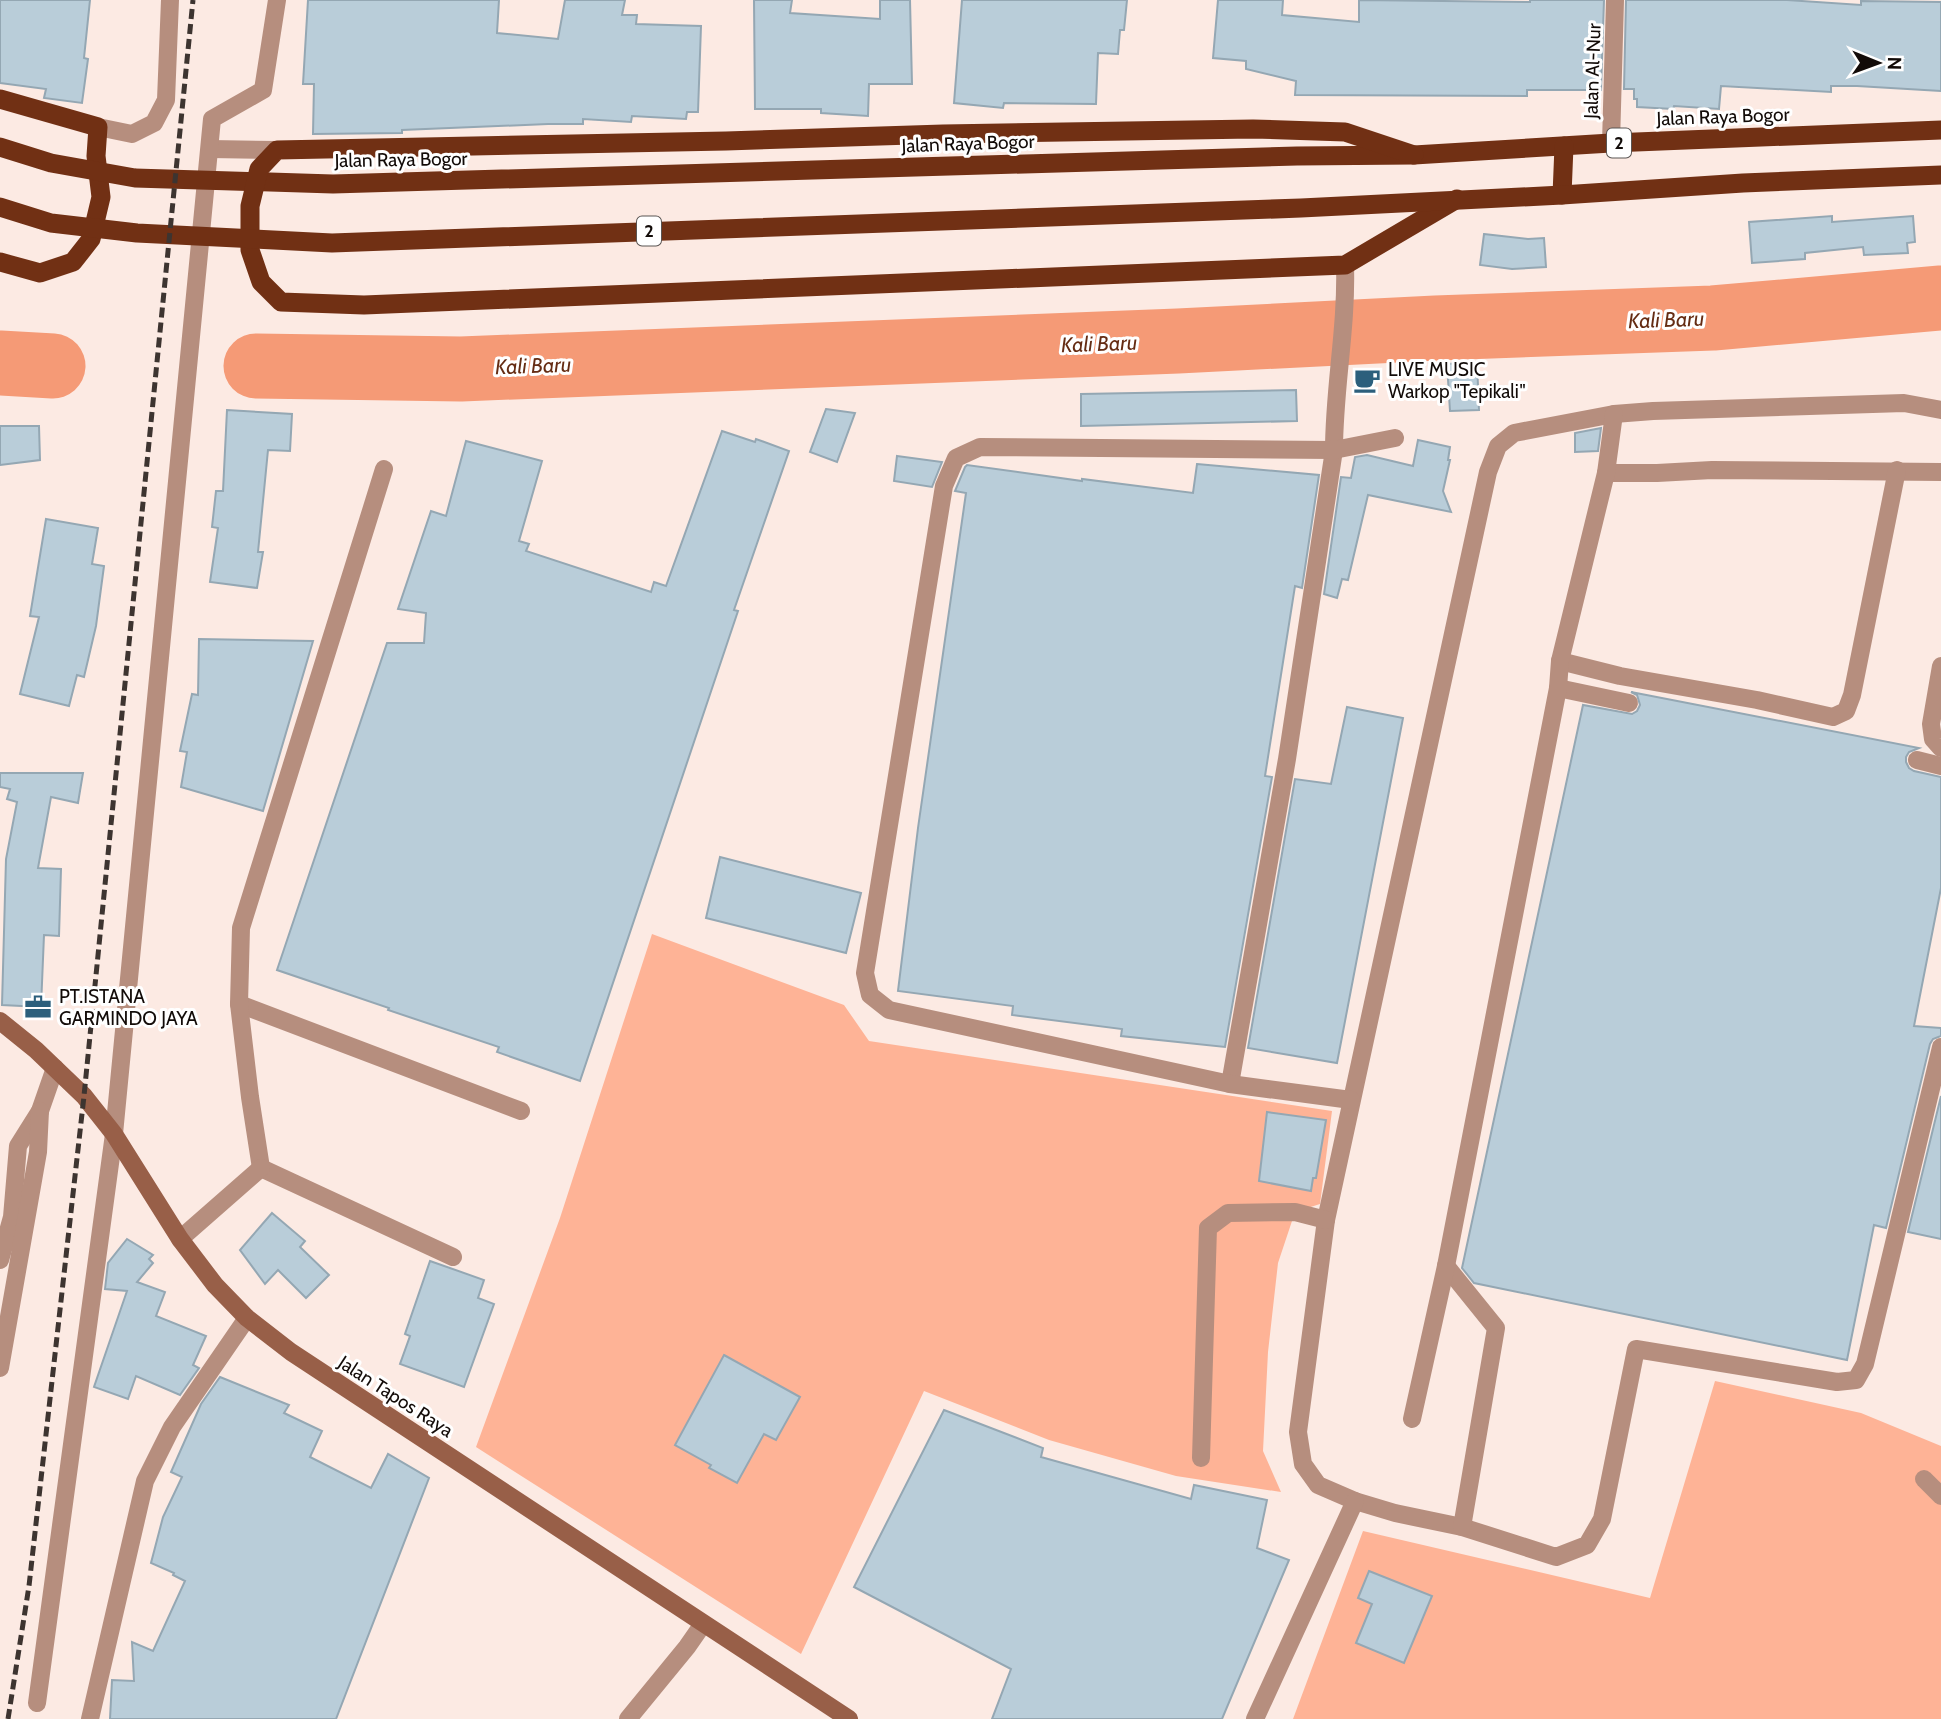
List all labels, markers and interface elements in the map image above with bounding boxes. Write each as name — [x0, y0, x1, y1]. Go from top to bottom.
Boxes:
street label: Jalan Al-Nur — [1579, 23, 1606, 120]
north arrow — [1843, 28, 1913, 98]
text: N — [1883, 56, 1906, 70]
street label: Jalan Raya Bogor — [1655, 103, 1790, 130]
road number: 2 — [1607, 128, 1631, 158]
street label: Jalan Raya Bogor — [900, 130, 1035, 157]
street label: Jalan Raya Bogor — [333, 147, 468, 172]
road number: 2 — [637, 216, 661, 246]
water label: Kali Baru — [1627, 306, 1705, 333]
water label: Kali Baru — [1060, 330, 1138, 357]
water label: Kali Baru — [494, 352, 572, 379]
place label: LIVE MUSIC Warkop "Tepikali" — [1388, 358, 1526, 403]
cafe icon: LIVE MUSIC Warkop "Tepikali" — [1352, 365, 1382, 395]
place label: PT.ISTANA GARMINDO JAYA — [59, 985, 198, 1030]
office icon: PT.ISTANA GARMINDO JAYA — [23, 992, 53, 1022]
street label: Jalan Tapos Raya — [333, 1350, 457, 1442]

